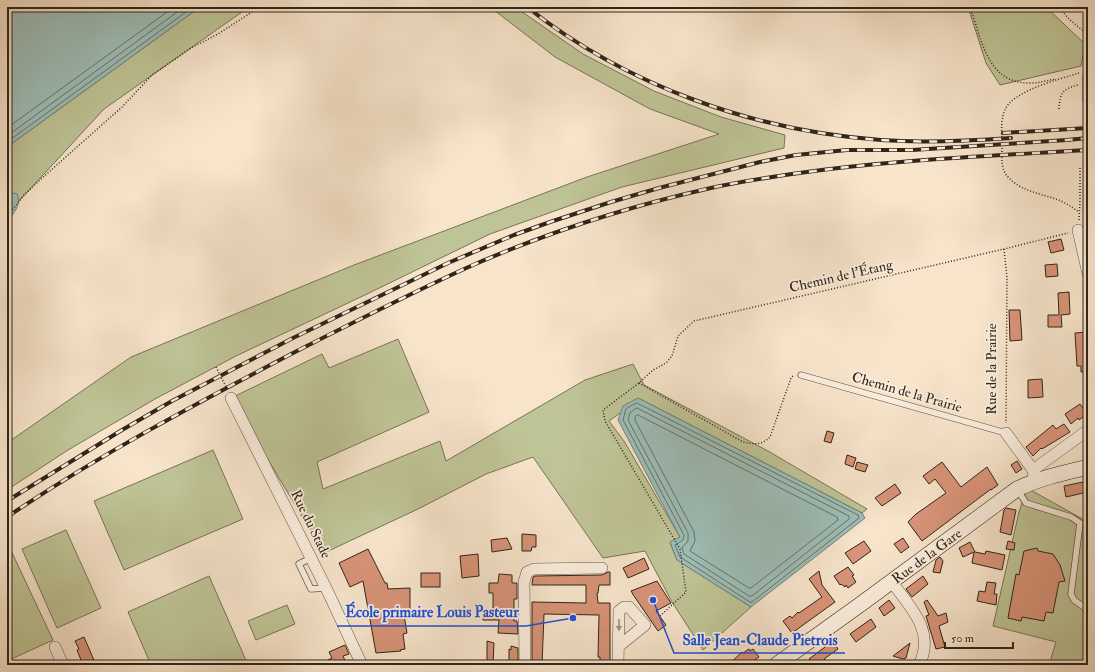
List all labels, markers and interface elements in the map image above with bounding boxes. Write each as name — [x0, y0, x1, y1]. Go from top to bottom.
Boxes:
street label: Chemin de l'Étang — [788, 256, 895, 296]
street label: Rue de la Prairie — [983, 323, 1000, 415]
street label: Chemin de la Prairie — [850, 368, 964, 416]
street label: Rue du Stade — [287, 487, 335, 561]
street label: Rue de la Gare — [888, 524, 965, 587]
callout: École primaire Louis Pasteur — [337, 599, 526, 626]
text: École primaire Louis Pasteur — [345, 601, 519, 623]
one-way arrow — [616, 619, 622, 632]
scale bar — [945, 624, 1013, 650]
callout: Salle Jean-Claude Pietrois — [674, 626, 845, 653]
text: Salle Jean-Claude Pietrois — [682, 631, 838, 651]
text: 50 m — [951, 631, 975, 646]

